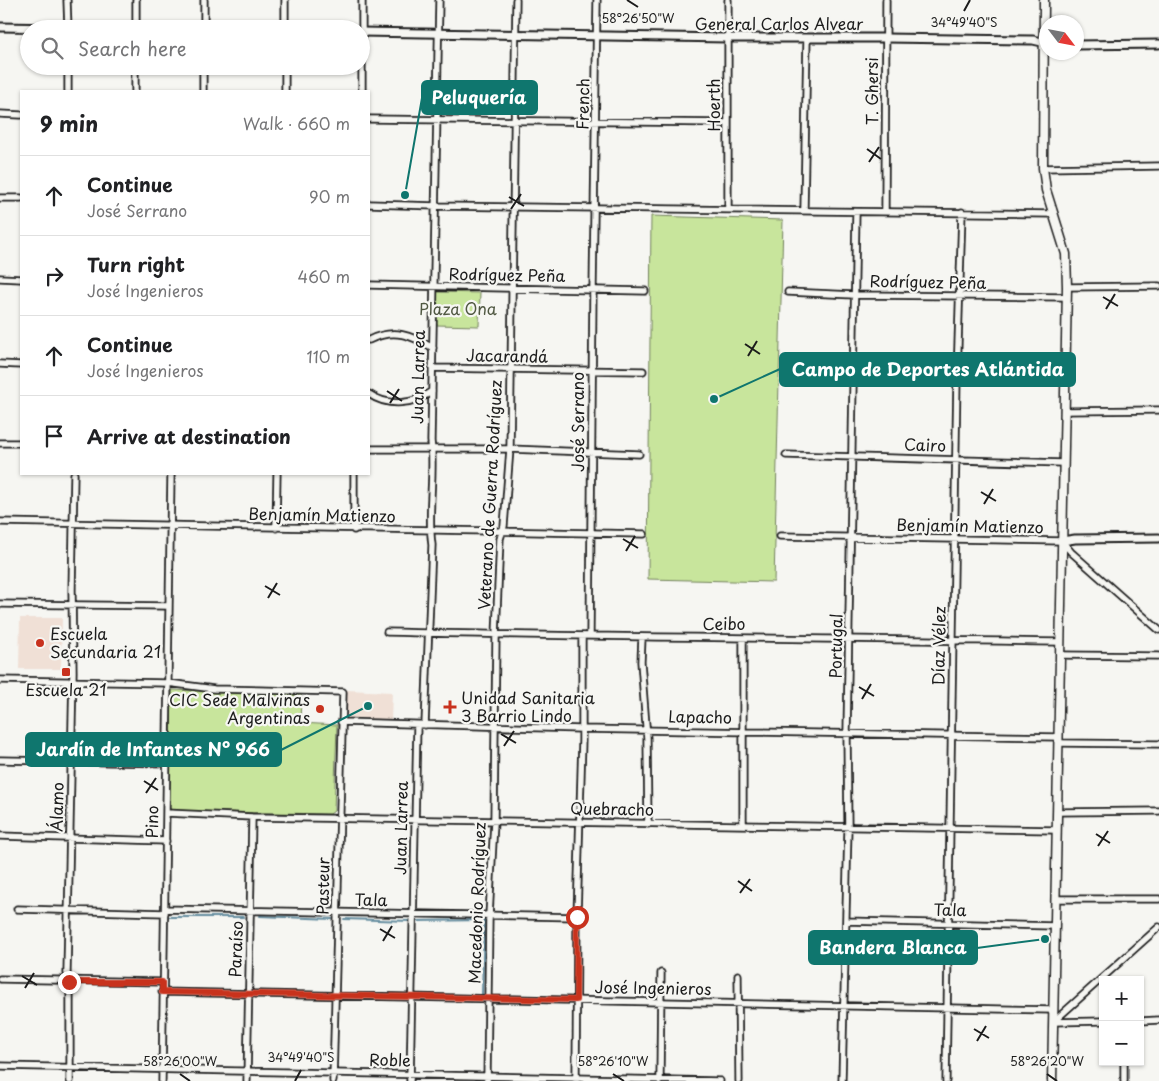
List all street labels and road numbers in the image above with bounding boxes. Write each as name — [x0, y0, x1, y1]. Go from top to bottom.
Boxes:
street label: General Carlos Alvear — [695, 11, 864, 35]
street label: T. Ghersi — [859, 57, 883, 125]
street label: French — [570, 78, 594, 130]
street label: Hoerth — [701, 78, 725, 132]
street label: Rodríguez Peña — [448, 261, 566, 287]
street label: Rodríguez Peña — [869, 268, 987, 294]
street label: Juan Larrea — [404, 330, 430, 424]
street label: Jacarandá — [466, 342, 548, 368]
street label: José Serrano — [565, 372, 589, 472]
street label: Veterano de Guerra Rodríguez — [471, 379, 507, 611]
street label: Cairo — [904, 431, 947, 457]
street label: Benjamín Matienzo — [248, 501, 396, 527]
street label: Benjamín Matienzo — [896, 512, 1044, 538]
street label: Díaz Vélez — [925, 606, 951, 686]
street label: Ceibo — [703, 611, 746, 635]
street label: Portugal — [822, 613, 848, 679]
street label: Lapacho — [668, 703, 732, 729]
street label: Juan Larrea — [387, 781, 413, 875]
street label: Álamo — [43, 782, 69, 832]
street label: Quebracho — [570, 795, 654, 821]
street label: Pino — [139, 805, 163, 839]
street label: Macedonio Rodríguez — [461, 821, 491, 984]
street label: Pasteur — [309, 856, 335, 915]
street label: Tala — [354, 887, 388, 911]
street label: Tala — [933, 897, 967, 921]
street label: Paraíso — [222, 920, 248, 978]
street label: José Ingenieros — [594, 974, 712, 1000]
street label: Roble — [369, 1047, 411, 1071]

